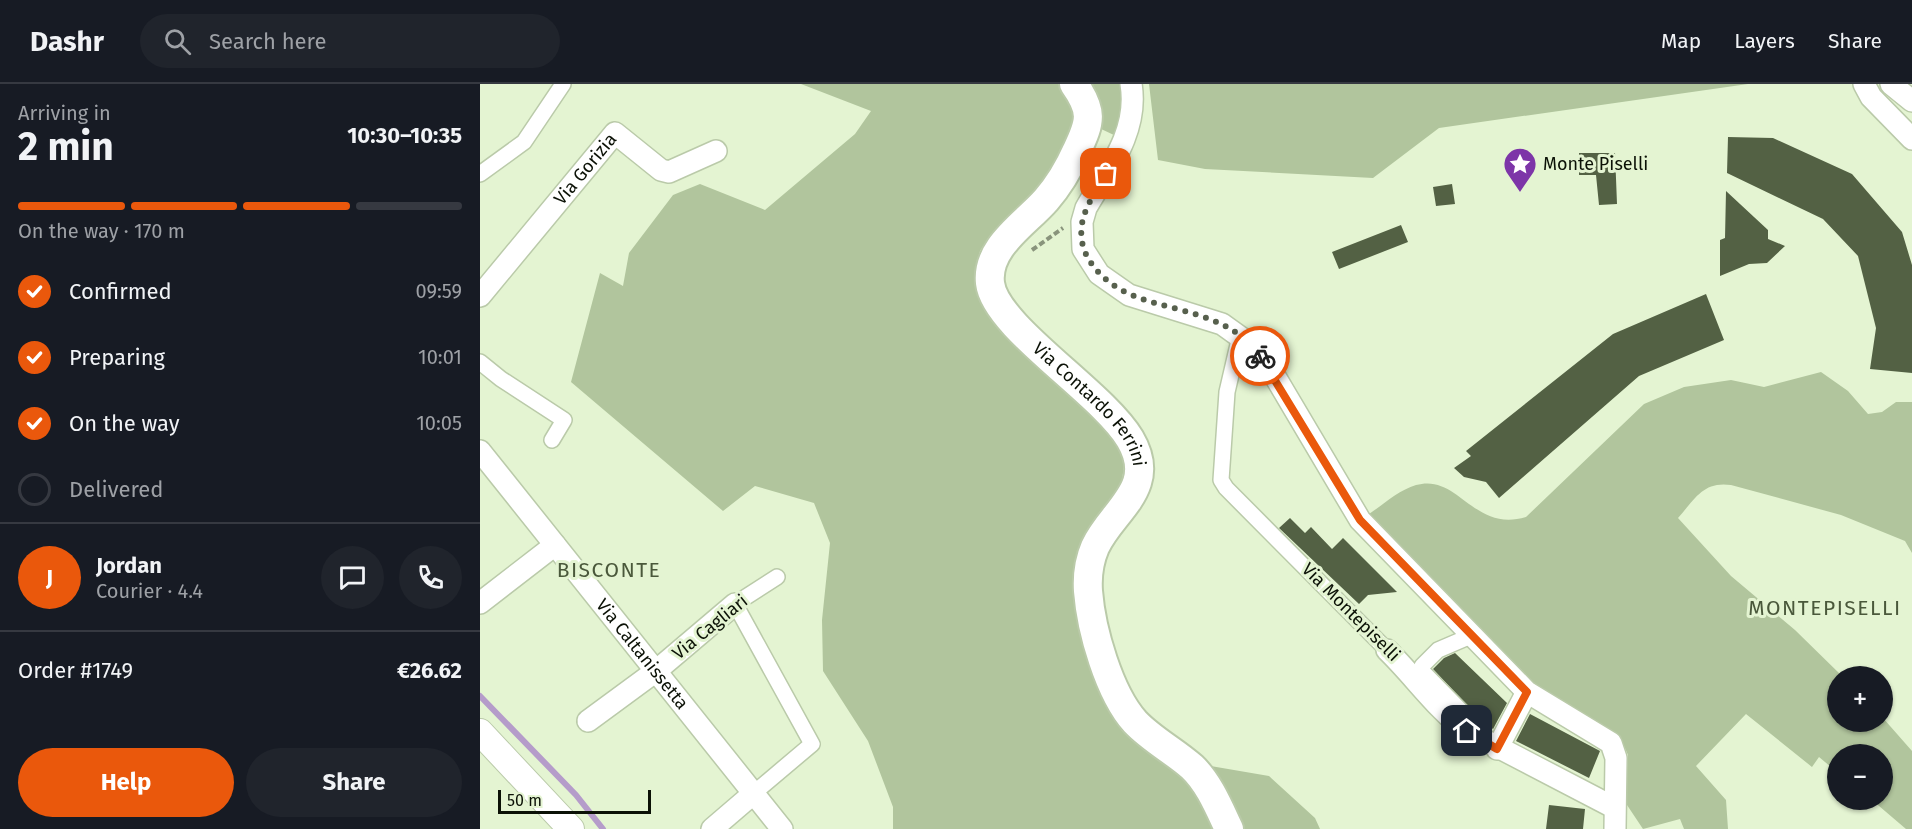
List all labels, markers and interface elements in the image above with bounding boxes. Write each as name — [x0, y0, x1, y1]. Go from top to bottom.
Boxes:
search box — [140, 14, 560, 68]
text: Dashr — [30, 25, 104, 58]
icon: search — [161, 25, 194, 58]
text: Search here — [209, 28, 326, 55]
text: Map — [1661, 28, 1701, 54]
text: Layers — [1734, 28, 1795, 54]
text: Share — [1828, 28, 1882, 54]
text: Arriving in — [18, 101, 111, 125]
text: 10:30–10:35 — [347, 122, 462, 149]
text: 2 min — [18, 124, 114, 170]
street label: Via Gorizia — [549, 129, 621, 209]
place icon: Monte Piselli — [1502, 146, 1538, 193]
pin — [1080, 148, 1131, 199]
place label: Monte Piselli — [1543, 153, 1648, 175]
icon: bag — [1089, 157, 1122, 190]
text: On the way · 170 m — [18, 219, 185, 243]
icon: check — [18, 275, 51, 308]
text: Confirmed — [69, 278, 172, 305]
text: 09:59 — [415, 279, 462, 303]
courier — [1230, 326, 1290, 386]
street label: Via Contardo Ferrini — [1028, 337, 1150, 467]
icon: bike — [1244, 340, 1277, 373]
icon: check — [18, 341, 51, 374]
text: Preparing — [69, 344, 165, 371]
text: 10:01 — [418, 345, 462, 369]
icon: check — [18, 407, 51, 440]
text: On the way — [69, 410, 180, 437]
text: 10:05 — [416, 411, 462, 435]
text: Delivered — [69, 476, 164, 503]
button: chat — [321, 546, 384, 609]
button: phone — [399, 546, 462, 609]
text: Jordan — [96, 552, 162, 579]
district label: BISCONTE — [557, 557, 661, 583]
street label: Via Montepiselli — [1297, 558, 1405, 666]
text: J — [46, 564, 53, 591]
text: Courier · 4.4 — [96, 579, 203, 603]
street label: Via Cagliari — [668, 590, 752, 664]
street label: Via Caltanissetta — [591, 594, 693, 714]
district label: MONTEPISELLI — [1748, 595, 1902, 621]
text: Order #1749 — [18, 657, 133, 684]
text: €26.62 — [397, 657, 462, 684]
map controls — [1827, 666, 1893, 810]
button: + — [1827, 666, 1893, 732]
pin — [1441, 705, 1492, 756]
icon: home — [1450, 714, 1483, 747]
button: − — [1827, 744, 1893, 810]
button: Help — [18, 748, 234, 817]
button: Share — [246, 748, 462, 817]
scale bar — [498, 787, 651, 814]
text: 50 m — [507, 791, 542, 810]

